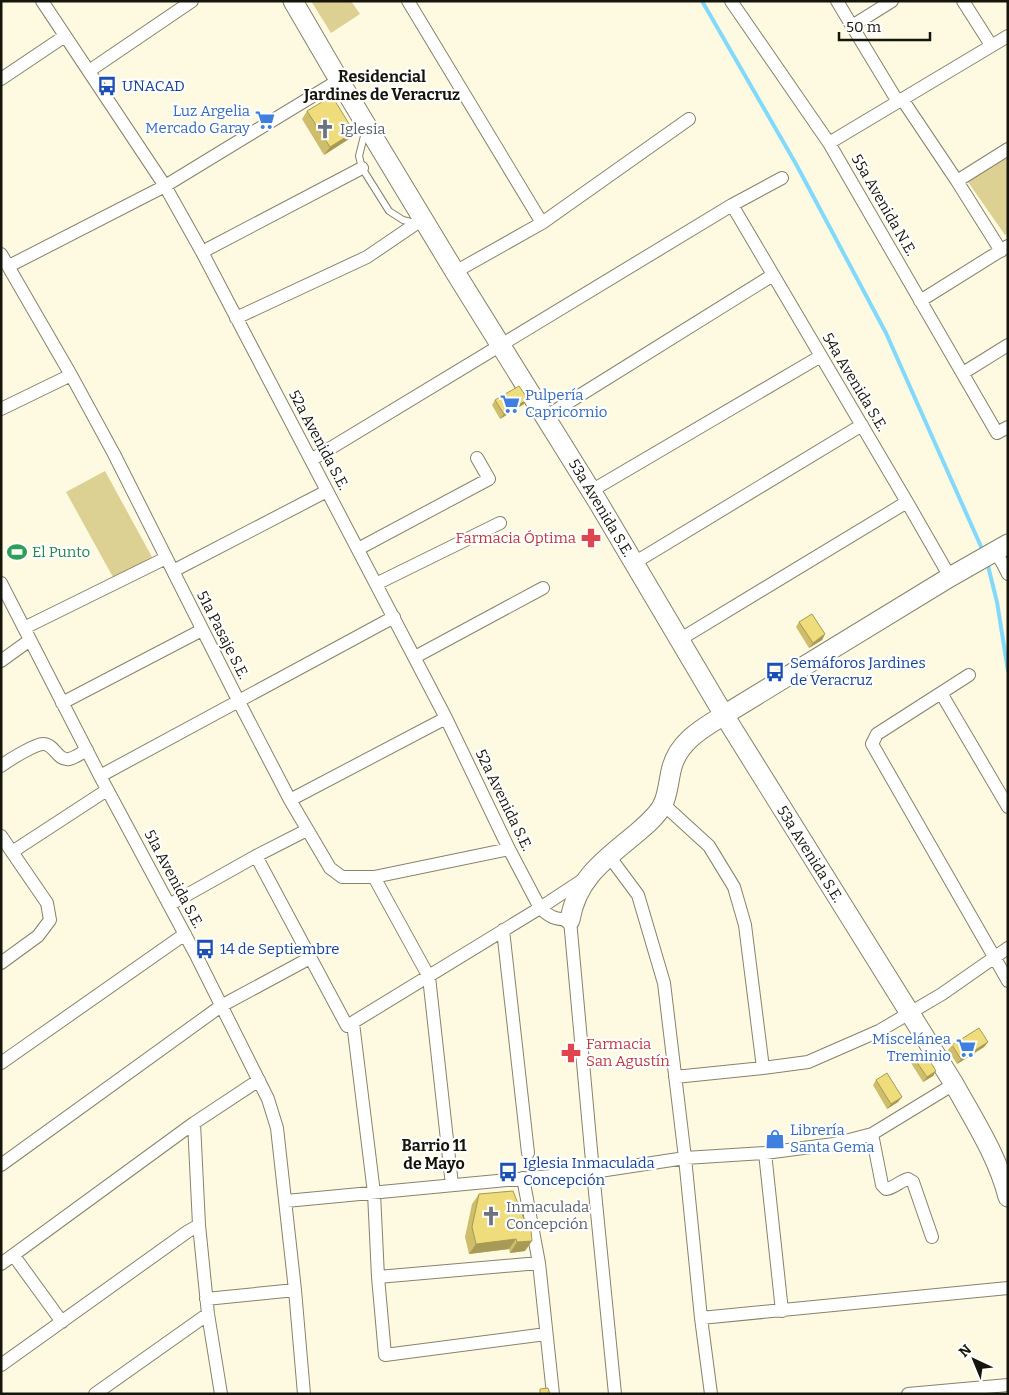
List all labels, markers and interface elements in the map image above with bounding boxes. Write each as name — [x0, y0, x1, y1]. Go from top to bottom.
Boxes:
scale bar — [839, 10, 930, 42]
text: 50 m — [846, 18, 882, 36]
district label: Residencial Jardines de Veracruz — [303, 67, 460, 104]
bus stop icon: UNACAD — [96, 75, 118, 97]
place label: UNACAD — [122, 77, 185, 95]
place label: Luz Argelia Mercado Garay — [145, 102, 250, 137]
supermarket icon: Luz Argelia Mercado Garay — [254, 109, 276, 131]
church icon: Iglesia — [314, 118, 336, 140]
place label: Iglesia — [340, 120, 385, 138]
street label: 55a Avenida N.E. — [848, 151, 920, 259]
street label: 54a Avenida S.E. — [819, 330, 891, 434]
place label: Pulpería Capricornio — [525, 386, 607, 421]
street label: 52a Avenida S.E. — [285, 387, 353, 493]
supermarket icon: Pulpería Capricornio — [499, 393, 521, 415]
street label: 53a Avenida S.E. — [565, 456, 637, 560]
pharmacy icon: Farmacia Óptima — [580, 527, 602, 549]
place label: Farmacia Óptima — [456, 529, 576, 547]
sports icon: El Punto — [6, 541, 28, 563]
place label: El Punto — [32, 543, 90, 561]
street label: 51a Pasaje S.E. — [193, 588, 253, 682]
place label: Semáforos Jardines de Veracruz — [790, 654, 926, 689]
bus stop icon: Semáforos Jardines de Veracruz — [764, 661, 786, 683]
street label: 52a Avenida S.E. — [472, 746, 536, 854]
street label: 53a Avenida S.E. — [773, 802, 847, 906]
street label: 51a Avenida S.E. — [141, 827, 207, 931]
bus stop icon: 14 de Septiembre — [194, 938, 216, 960]
place label: 14 de Septiembre — [220, 940, 339, 958]
place label: Miscelánea Treminio — [872, 1030, 951, 1065]
place label: Farmacia San Agustín — [586, 1035, 670, 1070]
supermarket icon: Miscelánea Treminio — [955, 1037, 977, 1059]
pharmacy icon: Farmacia San Agustín — [560, 1042, 582, 1064]
place label: Librería Santa Gema — [790, 1121, 875, 1156]
shop icon: Librería Santa Gema — [764, 1128, 786, 1150]
district label: Barrio 11 de Mayo — [402, 1136, 467, 1173]
place label: Iglesia Inmaculada Concepción — [523, 1154, 655, 1189]
bus stop icon: Iglesia Inmaculada Concepción — [497, 1161, 519, 1183]
place label: Inmaculada Concepción — [506, 1198, 589, 1233]
church icon: Inmaculada Concepción — [480, 1205, 502, 1227]
north arrow — [949, 1335, 999, 1385]
text: N — [956, 1341, 975, 1361]

